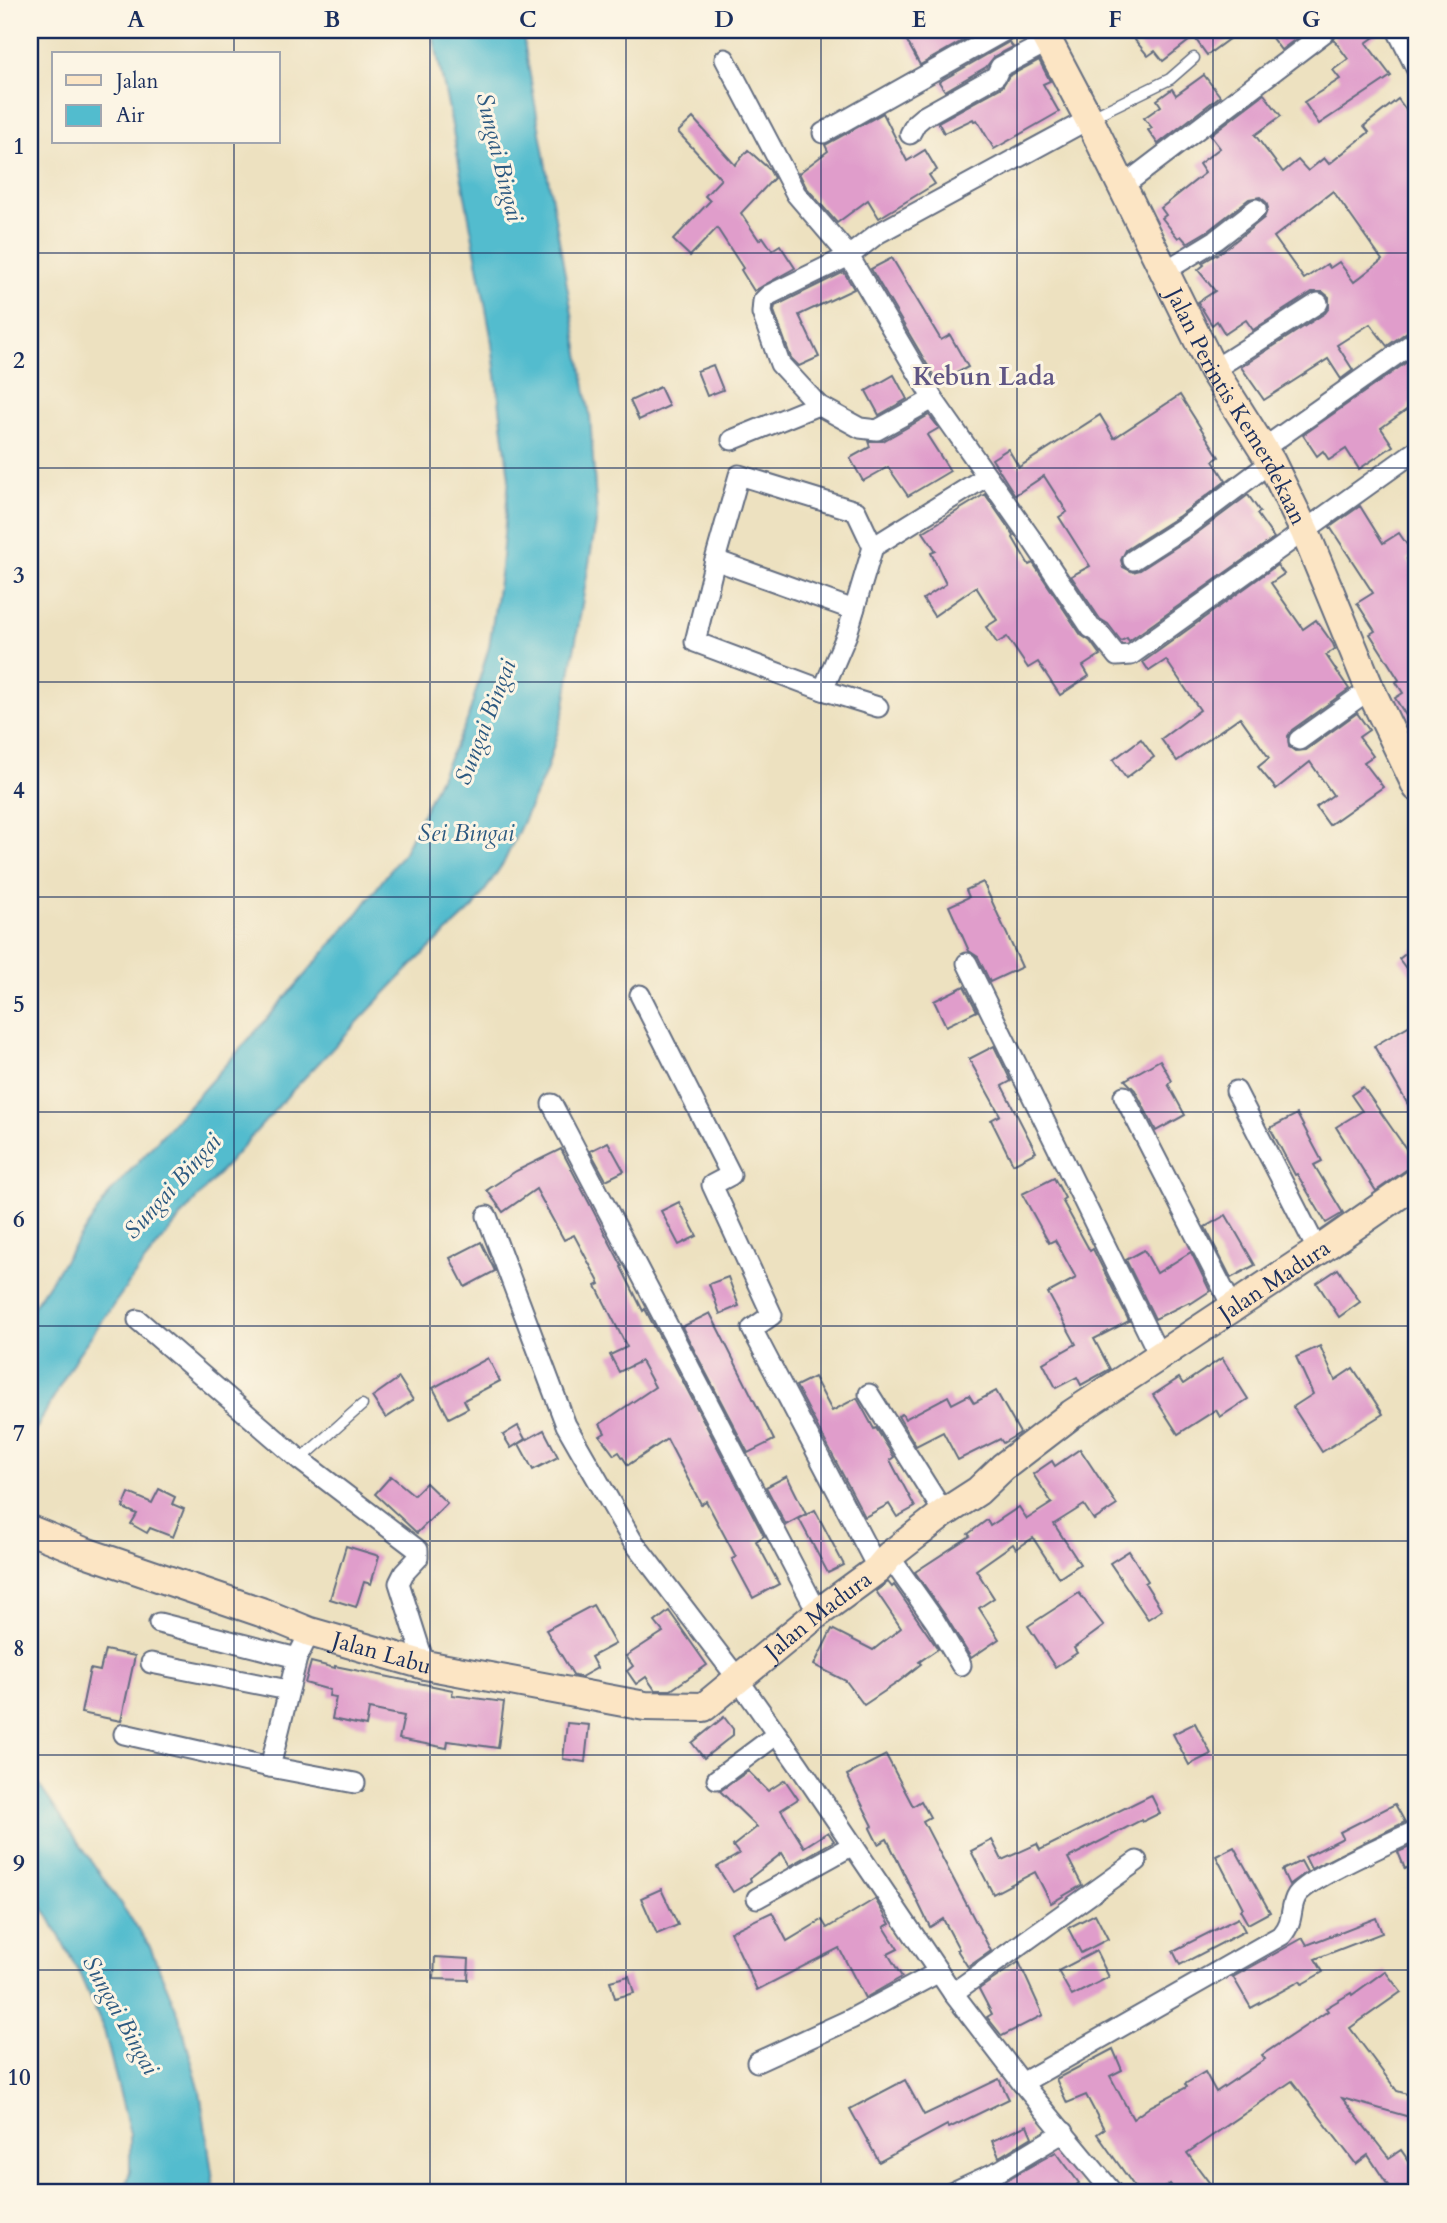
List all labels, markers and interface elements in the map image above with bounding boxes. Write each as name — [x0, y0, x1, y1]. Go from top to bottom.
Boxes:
text: A — [127, 4, 145, 35]
text: B — [324, 4, 340, 35]
text: C — [519, 4, 537, 35]
text: D — [714, 4, 734, 35]
text: E — [912, 4, 926, 35]
text: F — [1108, 4, 1122, 35]
text: G — [1302, 4, 1321, 35]
legend — [52, 52, 280, 144]
text: Jalan — [113, 67, 159, 96]
water label: Sungai Bingai — [468, 89, 532, 225]
text: Air — [116, 101, 145, 130]
text: 1 — [13, 131, 25, 162]
street label: Jalan Perintis Kemerdekaan — [1158, 280, 1314, 530]
text: 2 — [13, 345, 25, 376]
district label: Kebun Lada — [912, 359, 1056, 394]
text: 3 — [13, 560, 25, 591]
water label: Sungai Bingai — [446, 654, 525, 790]
text: 4 — [13, 775, 25, 806]
water label: Sei Bingai — [418, 817, 515, 850]
text: 5 — [13, 989, 25, 1020]
water label: Sungai Bingai — [116, 1126, 229, 1246]
text: 6 — [13, 1204, 25, 1235]
street label: Jalan Madura — [1210, 1232, 1336, 1330]
text: 7 — [13, 1418, 25, 1449]
street label: Jalan Madura — [756, 1564, 878, 1669]
street label: Jalan Labu — [326, 1623, 435, 1682]
text: 8 — [13, 1633, 25, 1664]
text: 9 — [13, 1848, 25, 1879]
water label: Sungai Bingai — [74, 1950, 167, 2081]
text: 10 — [7, 2062, 31, 2093]

